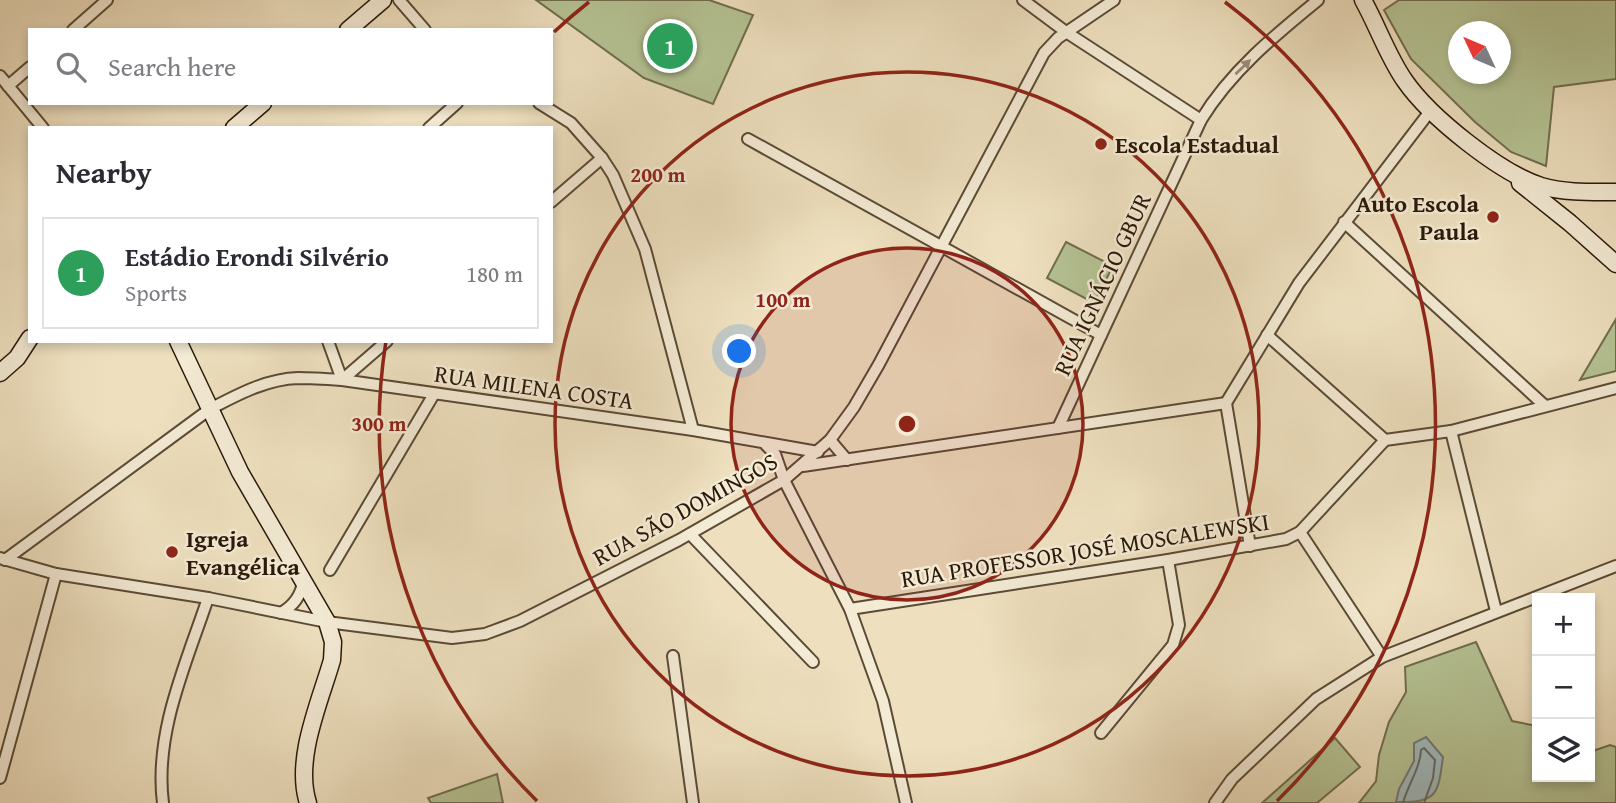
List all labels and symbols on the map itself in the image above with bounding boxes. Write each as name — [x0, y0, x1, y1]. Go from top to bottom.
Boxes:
pin: 1 — [647, 20, 693, 72]
north arrow — [1448, 21, 1511, 84]
one-way arrow — [1234, 59, 1251, 75]
place label: Escola Estadual — [1115, 127, 1279, 162]
marker: Escola Estadual — [1093, 136, 1109, 152]
text: 200 m — [630, 159, 686, 190]
place label: Auto Escola Paula — [1356, 186, 1480, 249]
street label: RUA IGNÁCIO GBUR — [1044, 187, 1160, 381]
marker: Auto Escola Paula — [1485, 209, 1501, 225]
text: 100 m — [755, 284, 811, 315]
your location — [722, 334, 756, 368]
street label: RUA MILENA COSTA — [432, 356, 636, 418]
text: 300 m — [351, 408, 407, 439]
centre of rings — [895, 412, 919, 436]
street label: RUA SÃO DOMINGOS — [586, 444, 784, 574]
street label: RUA PROFESSOR JOSÉ MOSCALEWSKI — [898, 504, 1272, 596]
place label: Igreja Evangélica — [186, 521, 301, 584]
marker: Igreja Evangélica — [164, 544, 180, 560]

